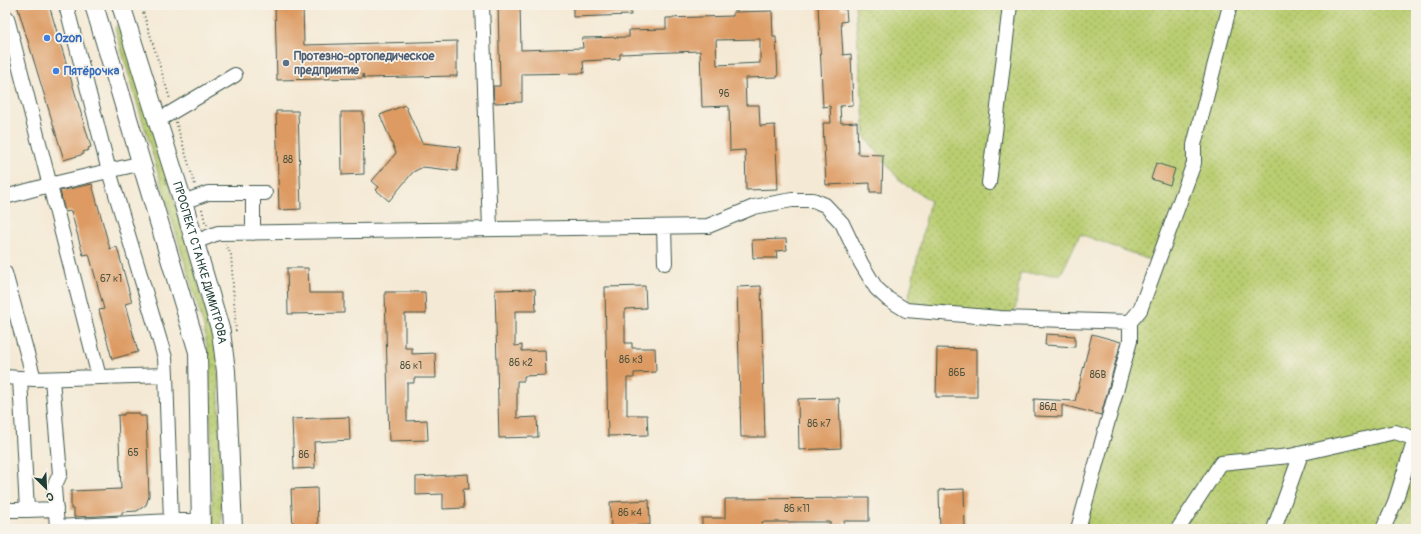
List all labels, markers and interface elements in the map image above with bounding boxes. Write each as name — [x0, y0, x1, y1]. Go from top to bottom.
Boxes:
place label: Ozon — [55, 31, 82, 46]
marker: Ozon — [42, 33, 52, 43]
place label: Протезно-ортопедическое предприятие — [294, 49, 435, 78]
marker: Протезно-ортопедическое предприятие — [281, 58, 291, 68]
place label: Пятёрочка — [64, 64, 120, 79]
marker: Пятёрочка — [51, 66, 61, 76]
house number: 96 — [719, 88, 730, 100]
house number: 88 — [283, 154, 293, 166]
street label: ПРОСПЕКТ СТАНКЕ ДИМИТРОВА — [170, 180, 230, 345]
house number: 67 к1 — [100, 273, 122, 285]
house number: 86 к3 — [619, 354, 643, 366]
house number: 86 к2 — [509, 357, 533, 369]
house number: 86 к1 — [400, 360, 422, 372]
house number: 86Б — [949, 367, 965, 379]
house number: 86В — [1090, 369, 1107, 381]
house number: 86Д — [1040, 401, 1057, 413]
house number: 86 к7 — [807, 418, 831, 430]
house number: 65 — [127, 447, 139, 459]
house number: 86 — [299, 449, 310, 461]
north arrow — [26, 468, 66, 508]
text: С — [44, 489, 56, 504]
house number: 86 к11 — [784, 503, 810, 515]
house number: 86 к4 — [618, 507, 642, 519]

